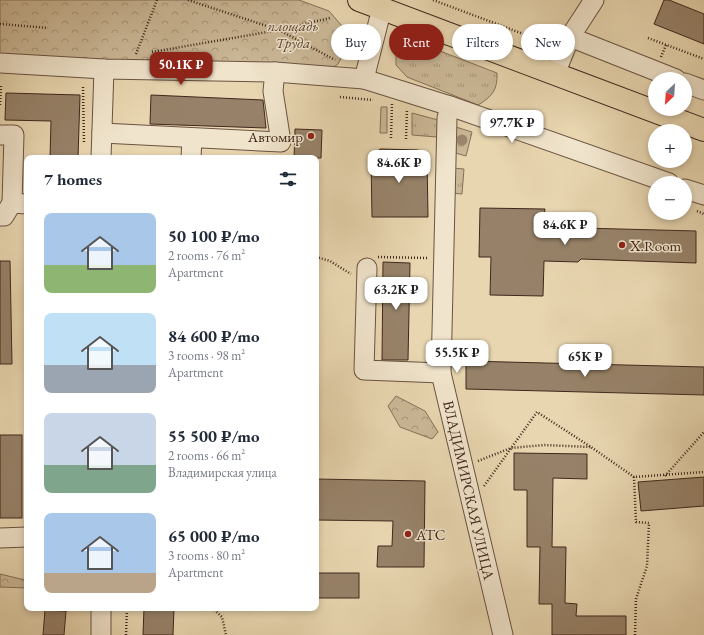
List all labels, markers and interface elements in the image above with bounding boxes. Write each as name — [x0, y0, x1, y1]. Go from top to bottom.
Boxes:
park label: площадь Труда — [268, 16, 318, 52]
chip: Buy — [331, 24, 381, 60]
chip: Rent — [389, 24, 444, 60]
chip: Filters — [452, 24, 513, 60]
chip: New — [521, 24, 575, 60]
pin: 50.1K ₽ — [144, 52, 218, 86]
text: 50.1K ₽ — [159, 56, 203, 73]
north arrow — [648, 72, 692, 116]
map controls — [648, 72, 692, 220]
pin: 97.7K ₽ — [475, 110, 549, 144]
text: 97.7K ₽ — [490, 114, 534, 131]
button: + — [648, 124, 692, 168]
place label: Автомир — [247, 127, 303, 146]
marker: Автомир — [306, 131, 316, 141]
pin: 84.6K ₽ — [362, 150, 436, 184]
text: 84.6K ₽ — [377, 154, 421, 171]
text: 7 homes — [44, 168, 102, 190]
icon: filters — [277, 168, 299, 190]
button: − — [648, 176, 692, 220]
pin: 84.6K ₽ — [528, 212, 602, 246]
text: 84.6K ₽ — [543, 216, 587, 233]
text: 50 100 ₽/mo — [168, 225, 260, 247]
icon: home — [76, 229, 124, 277]
place label: Х.Room — [629, 236, 682, 255]
marker: Х.Room — [617, 240, 627, 250]
text: 2 rooms · 76 m² — [168, 247, 245, 264]
text: Apartment — [168, 264, 223, 281]
pin: 63.2K ₽ — [359, 277, 433, 311]
text: 63.2K ₽ — [374, 281, 418, 298]
text: 84 600 ₽/mo — [168, 325, 260, 347]
icon: home — [76, 329, 124, 377]
pin: 55.5K ₽ — [420, 340, 494, 374]
text: 55.5K ₽ — [435, 344, 479, 361]
pin: 65K ₽ — [557, 344, 613, 378]
text: 3 rooms · 98 m² — [168, 347, 245, 364]
text: 65K ₽ — [568, 348, 602, 365]
text: Apartment — [168, 364, 223, 381]
street label: ВЛАДИМИРСКАЯ УЛИЦА — [439, 399, 499, 582]
text: 55 500 ₽/mo — [168, 425, 260, 447]
icon: home — [76, 429, 124, 477]
text: 2 rooms · 66 m² — [168, 447, 245, 464]
text: Владимирская улица — [168, 464, 277, 481]
text: 65 000 ₽/mo — [168, 525, 260, 547]
place label: АТС — [415, 525, 445, 544]
icon: home — [76, 529, 124, 577]
marker: АТС — [403, 529, 413, 539]
text: 3 rooms · 80 m² — [168, 547, 245, 564]
text: Apartment — [168, 564, 223, 581]

